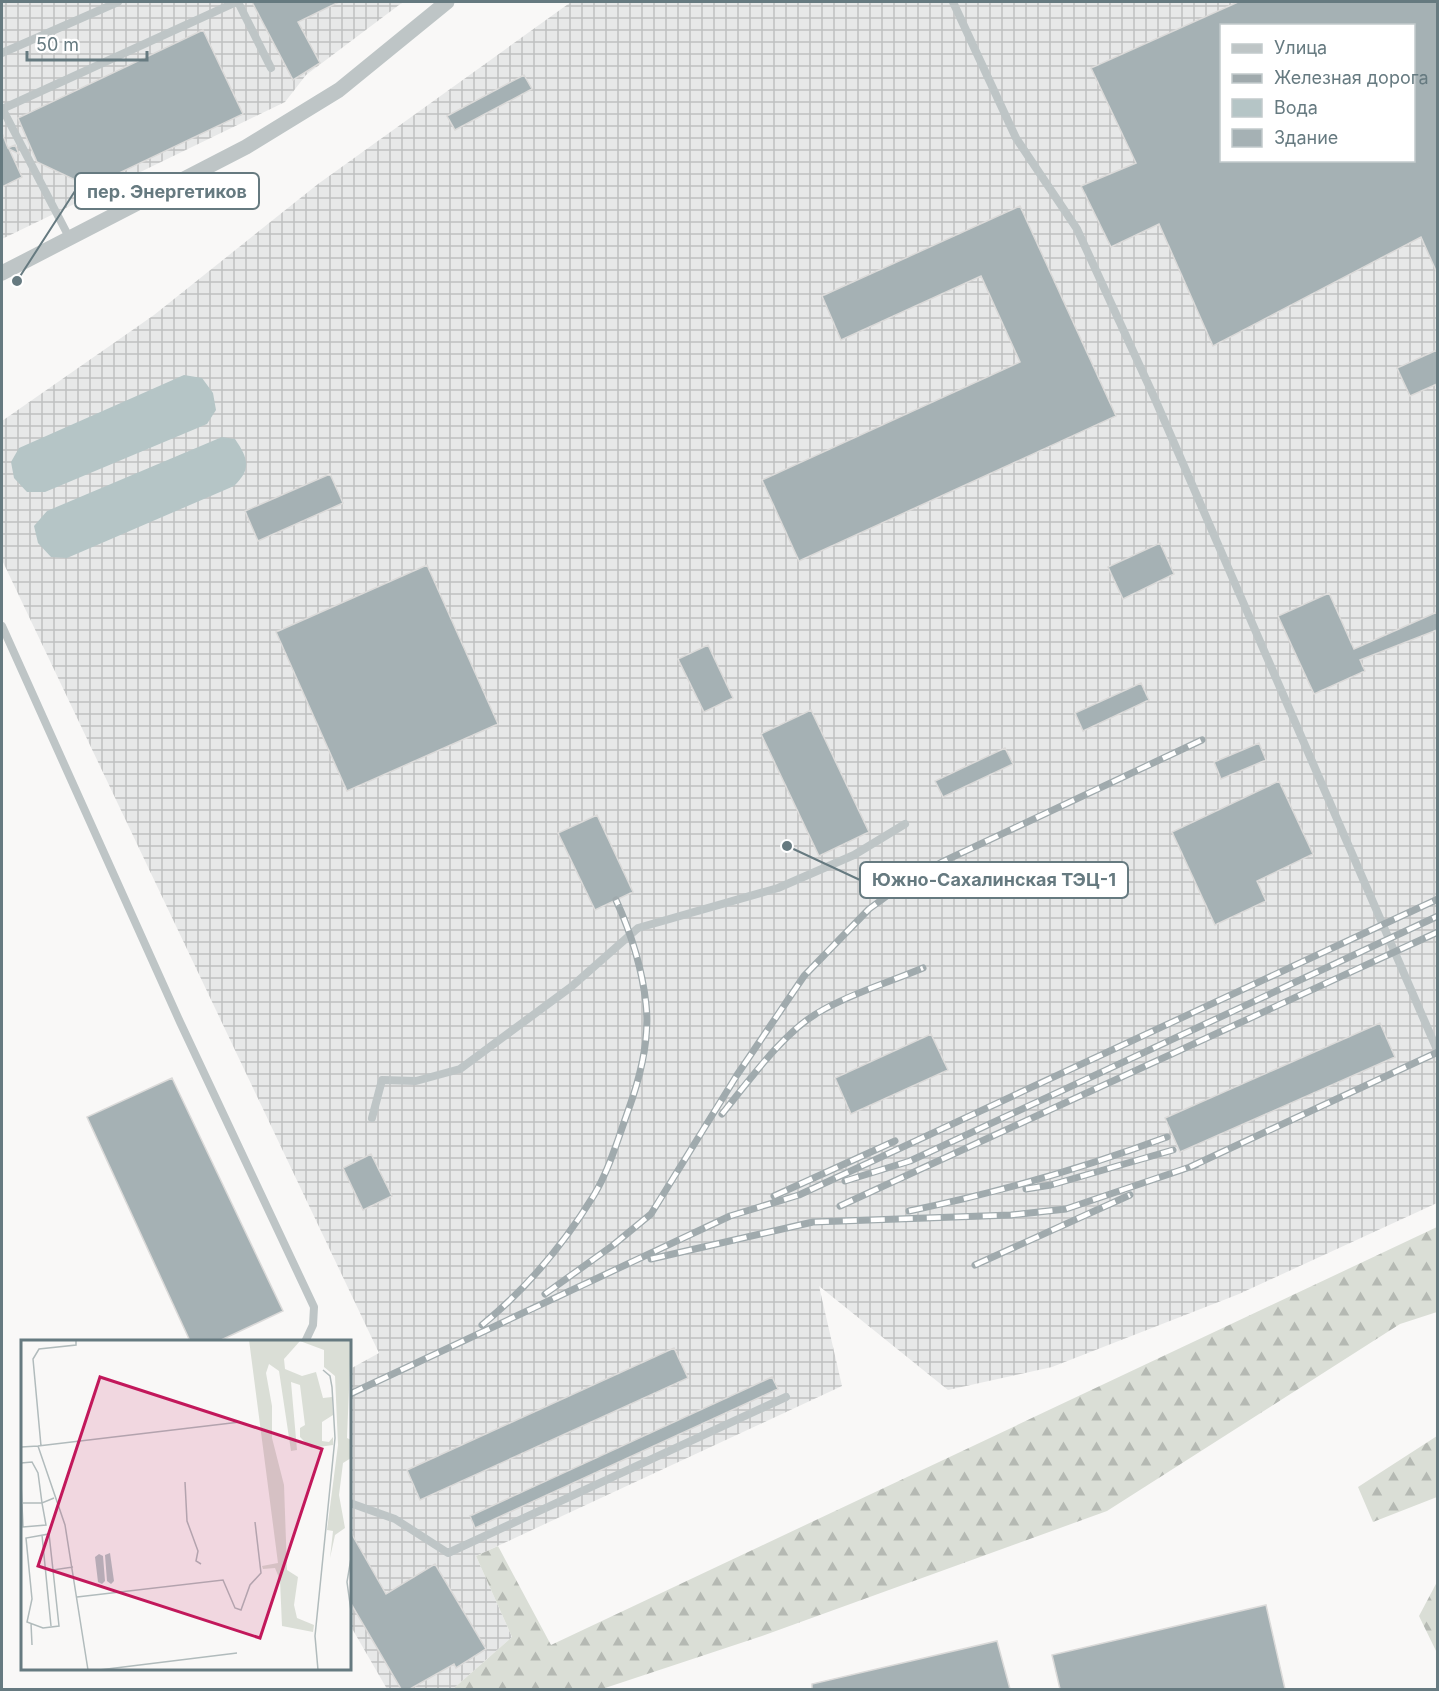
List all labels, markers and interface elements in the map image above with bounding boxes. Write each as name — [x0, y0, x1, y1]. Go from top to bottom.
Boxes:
scale bar — [27, 24, 147, 62]
legend — [1220, 24, 1415, 162]
text: 50 m — [36, 34, 79, 55]
text: Улица — [1274, 37, 1327, 58]
text: Железная дорога — [1274, 67, 1429, 88]
text: Вода — [1274, 97, 1318, 118]
text: Здание — [1274, 127, 1338, 148]
callout: пер. Энергетиков — [75, 173, 259, 209]
text: пер. Энергетиков — [87, 181, 247, 202]
callout: Южно-Сахалинская ТЭЦ-1 — [860, 862, 1128, 898]
text: Южно-Сахалинская ТЭЦ-1 — [872, 869, 1116, 890]
inset map — [21, 1340, 351, 1670]

